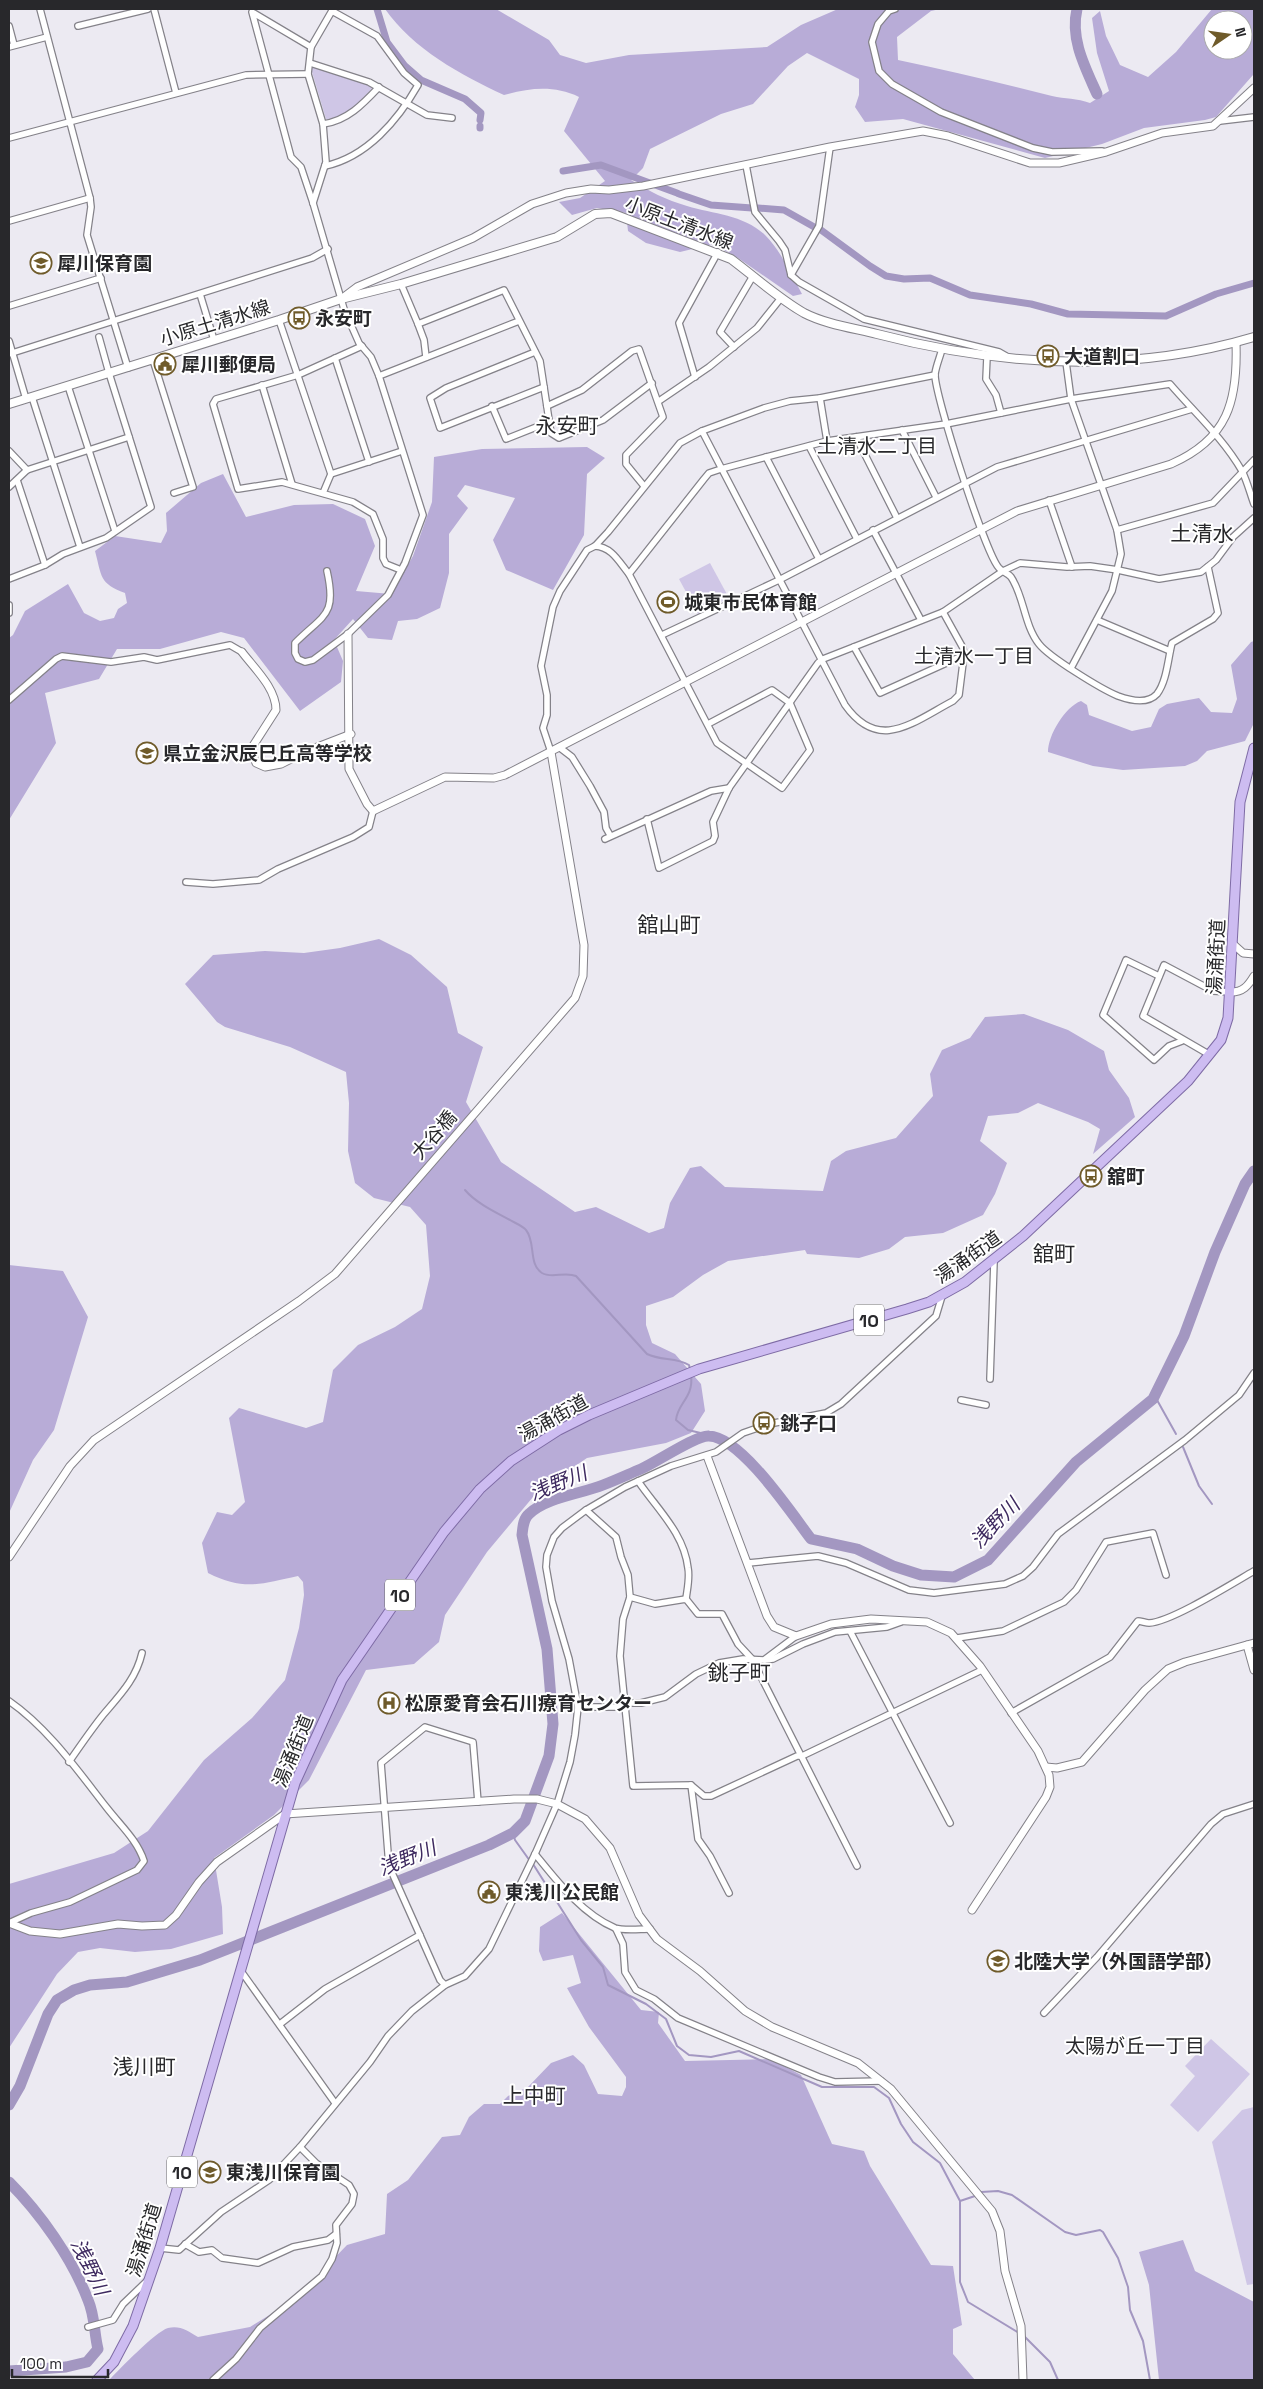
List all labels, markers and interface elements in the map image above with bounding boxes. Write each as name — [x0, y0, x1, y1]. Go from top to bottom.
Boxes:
north arrow — [1203, 10, 1253, 60]
text: N — [1231, 25, 1250, 39]
street label: 小原土清水線 — [621, 191, 737, 255]
school or university icon: 犀川保育園 — [29, 251, 53, 275]
place label: 犀川保育園 — [57, 251, 152, 276]
street label: 小原土清水線 — [157, 294, 273, 352]
bus stop icon: 永安町 — [287, 306, 311, 330]
place label: 永安町 — [315, 306, 372, 331]
bus stop icon: 大道割口 — [1036, 344, 1060, 368]
place label: 大道割口 — [1064, 344, 1140, 369]
public building icon: 犀川郵便局 — [153, 352, 177, 376]
place label: 犀川郵便局 — [181, 352, 276, 377]
district label: 永安町 — [536, 412, 599, 439]
district label: 土清水二丁目 — [817, 433, 937, 459]
district label: 土清水 — [1171, 520, 1234, 547]
sports icon: 城東市民体育館 — [656, 590, 680, 614]
place label: 城東市民体育館 — [684, 590, 817, 615]
district label: 土清水一丁目 — [914, 643, 1034, 669]
school or university icon: 県立金沢辰巳丘高等学校 — [135, 741, 159, 765]
place label: 県立金沢辰巳丘高等学校 — [163, 741, 372, 766]
district label: 舘山町 — [638, 911, 701, 938]
street label: 湯涌街道 — [1202, 918, 1230, 996]
street label: 大谷橋 — [406, 1105, 462, 1165]
bus stop icon: 舘町 — [1079, 1164, 1103, 1188]
place label: 舘町 — [1107, 1164, 1145, 1189]
street label: 湯涌街道 — [930, 1225, 1006, 1289]
district label: 舘町 — [1033, 1240, 1075, 1267]
road number: 10 — [854, 1304, 884, 1336]
street label: 湯涌街道 — [514, 1389, 592, 1447]
bus stop icon: 銚子口 — [752, 1411, 776, 1435]
place label: 銚子口 — [780, 1411, 837, 1436]
water label: 浅野川 — [525, 1459, 593, 1506]
water label: 浅野川 — [965, 1491, 1027, 1554]
road number: 10 — [385, 1580, 415, 1610]
district label: 銚子町 — [708, 1659, 771, 1686]
hospital icon: 松原愛育会石川療育センター — [377, 1691, 401, 1715]
place label: 松原愛育会石川療育センター — [405, 1691, 652, 1716]
street label: 湯涌街道 — [267, 1711, 319, 1791]
water label: 浅野川 — [374, 1834, 442, 1881]
public building icon: 東浅川公民館 — [477, 1880, 501, 1904]
place label: 東浅川公民館 — [505, 1880, 619, 1905]
school or university icon: 北陸大学（外国語学部） — [986, 1949, 1010, 1973]
place label: 北陸大学（外国語学部） — [1014, 1949, 1223, 1974]
district label: 太陽が丘一丁目 — [1065, 2033, 1205, 2059]
district label: 浅川町 — [113, 2053, 176, 2080]
district label: 上中町 — [503, 2082, 566, 2109]
road number: 10 — [167, 2156, 197, 2188]
school or university icon: 東浅川保育園 — [198, 2160, 222, 2184]
place label: 東浅川保育園 — [226, 2160, 340, 2185]
street label: 湯涌街道 — [121, 2200, 167, 2280]
water label: 浅野川 — [65, 2234, 116, 2301]
scale bar — [12, 2346, 109, 2378]
text: 100 m — [20, 2354, 62, 2373]

